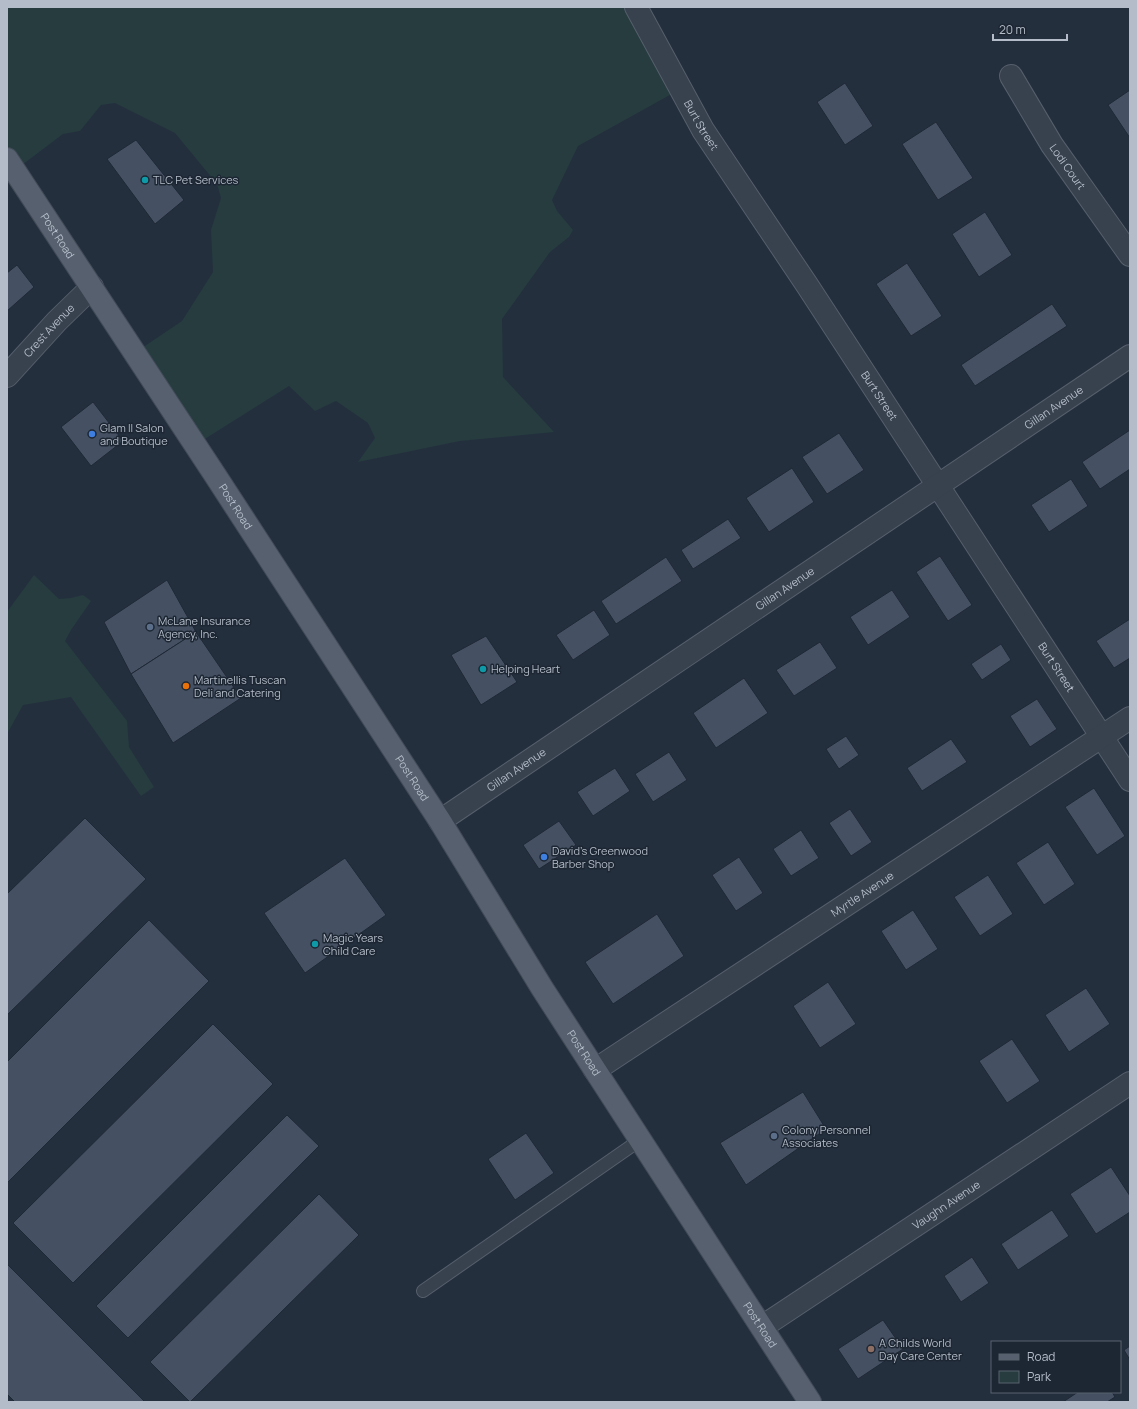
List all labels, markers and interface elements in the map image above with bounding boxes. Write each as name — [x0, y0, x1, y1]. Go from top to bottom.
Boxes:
scale bar — [993, 16, 1067, 42]
text: 20 m — [999, 21, 1026, 38]
street label: Burt Street — [681, 97, 722, 153]
street label: Lodi Court — [1046, 141, 1089, 192]
place label: TLC Pet Services — [153, 172, 239, 187]
marker: TLC Pet Services — [140, 175, 150, 185]
street label: Post Road — [38, 210, 78, 261]
street label: Crest Avenue — [20, 300, 78, 360]
street label: Burt Street — [858, 368, 901, 423]
street label: Gillan Avenue — [1021, 381, 1086, 432]
place label: Glam II Salon and Boutique — [100, 420, 168, 448]
marker: Glam II Salon and Boutique — [87, 429, 97, 439]
street label: Post Road — [216, 481, 256, 532]
street label: Gillan Avenue — [752, 563, 818, 613]
place label: McLane Insurance Agency, Inc. — [158, 613, 251, 641]
marker: McLane Insurance Agency, Inc. — [145, 622, 155, 632]
street label: Burt Street — [1035, 639, 1078, 694]
place label: Helping Heart — [491, 661, 560, 676]
marker: Helping Heart — [478, 664, 488, 674]
place label: Martinellis Tuscan Deli and Catering — [194, 672, 286, 700]
marker: Martinellis Tuscan Deli and Catering — [181, 681, 191, 691]
street label: Gillan Avenue — [484, 744, 549, 794]
street label: Post Road — [392, 752, 433, 804]
place label: David's Greenwood Barber Shop — [552, 843, 648, 871]
marker: David's Greenwood Barber Shop — [539, 852, 549, 862]
street label: Myrtle Avenue — [828, 867, 897, 920]
place label: Magic Years Child Care — [323, 930, 383, 958]
marker: Magic Years Child Care — [310, 939, 320, 949]
street label: Post Road — [564, 1027, 605, 1078]
place label: Colony Personnel Associates — [782, 1122, 871, 1150]
marker: Colony Personnel Associates — [769, 1131, 779, 1141]
street label: Vaughn Avenue — [909, 1176, 983, 1232]
street label: Post Road — [740, 1299, 781, 1350]
place label: A Childs World Day Care Center — [879, 1335, 962, 1363]
legend — [991, 1341, 1121, 1393]
marker: A Childs World Day Care Center — [866, 1344, 876, 1354]
text: Road — [1027, 1348, 1055, 1365]
text: Park — [1027, 1368, 1052, 1385]

